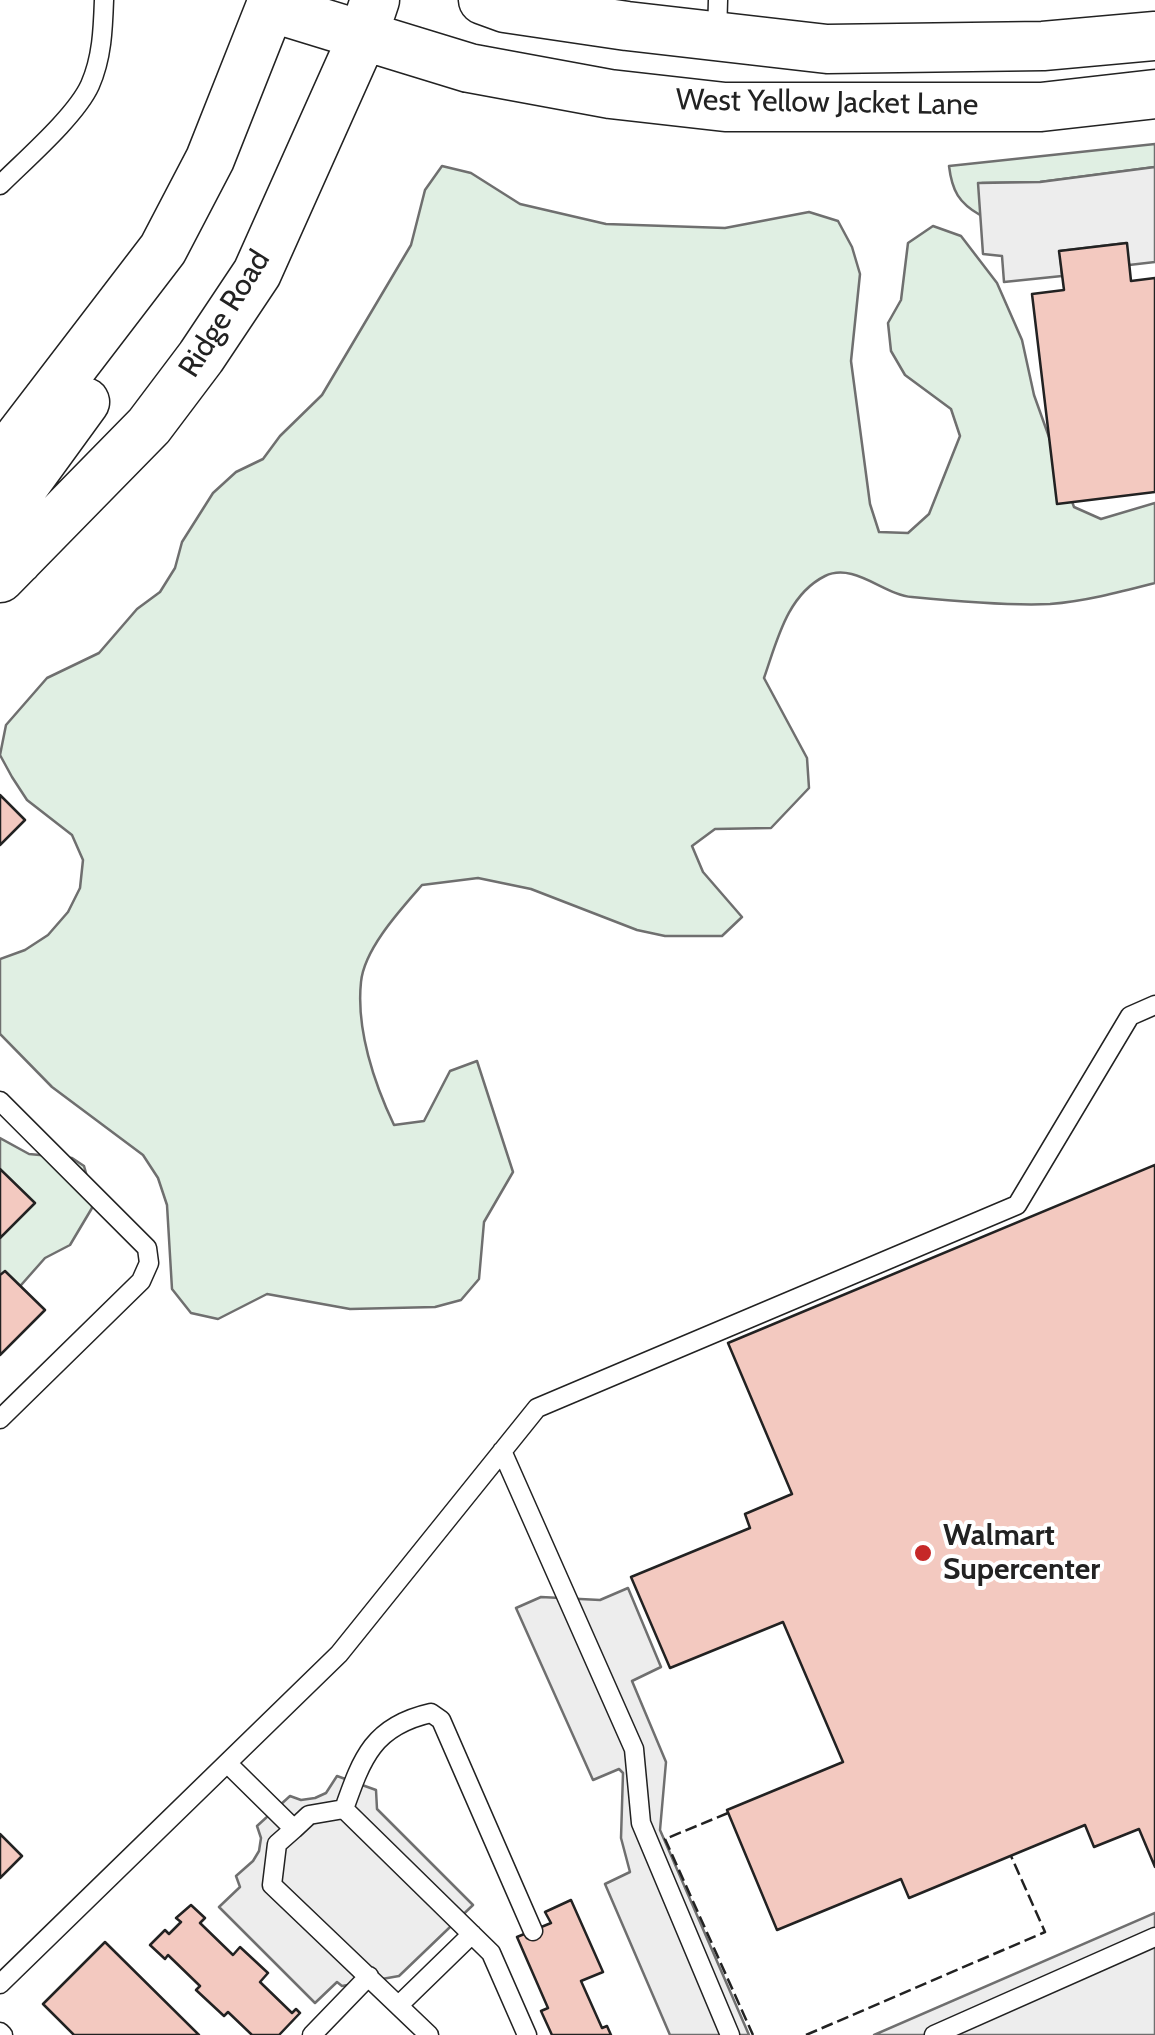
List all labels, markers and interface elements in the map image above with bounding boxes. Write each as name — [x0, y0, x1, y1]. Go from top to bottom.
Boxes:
street label: West Yellow Jacket Lane — [675, 82, 979, 124]
street label: Ridge Road — [172, 244, 278, 384]
place label: Walmart Supercenter — [943, 1518, 1100, 1588]
marker: Walmart Supercenter — [912, 1542, 934, 1564]

